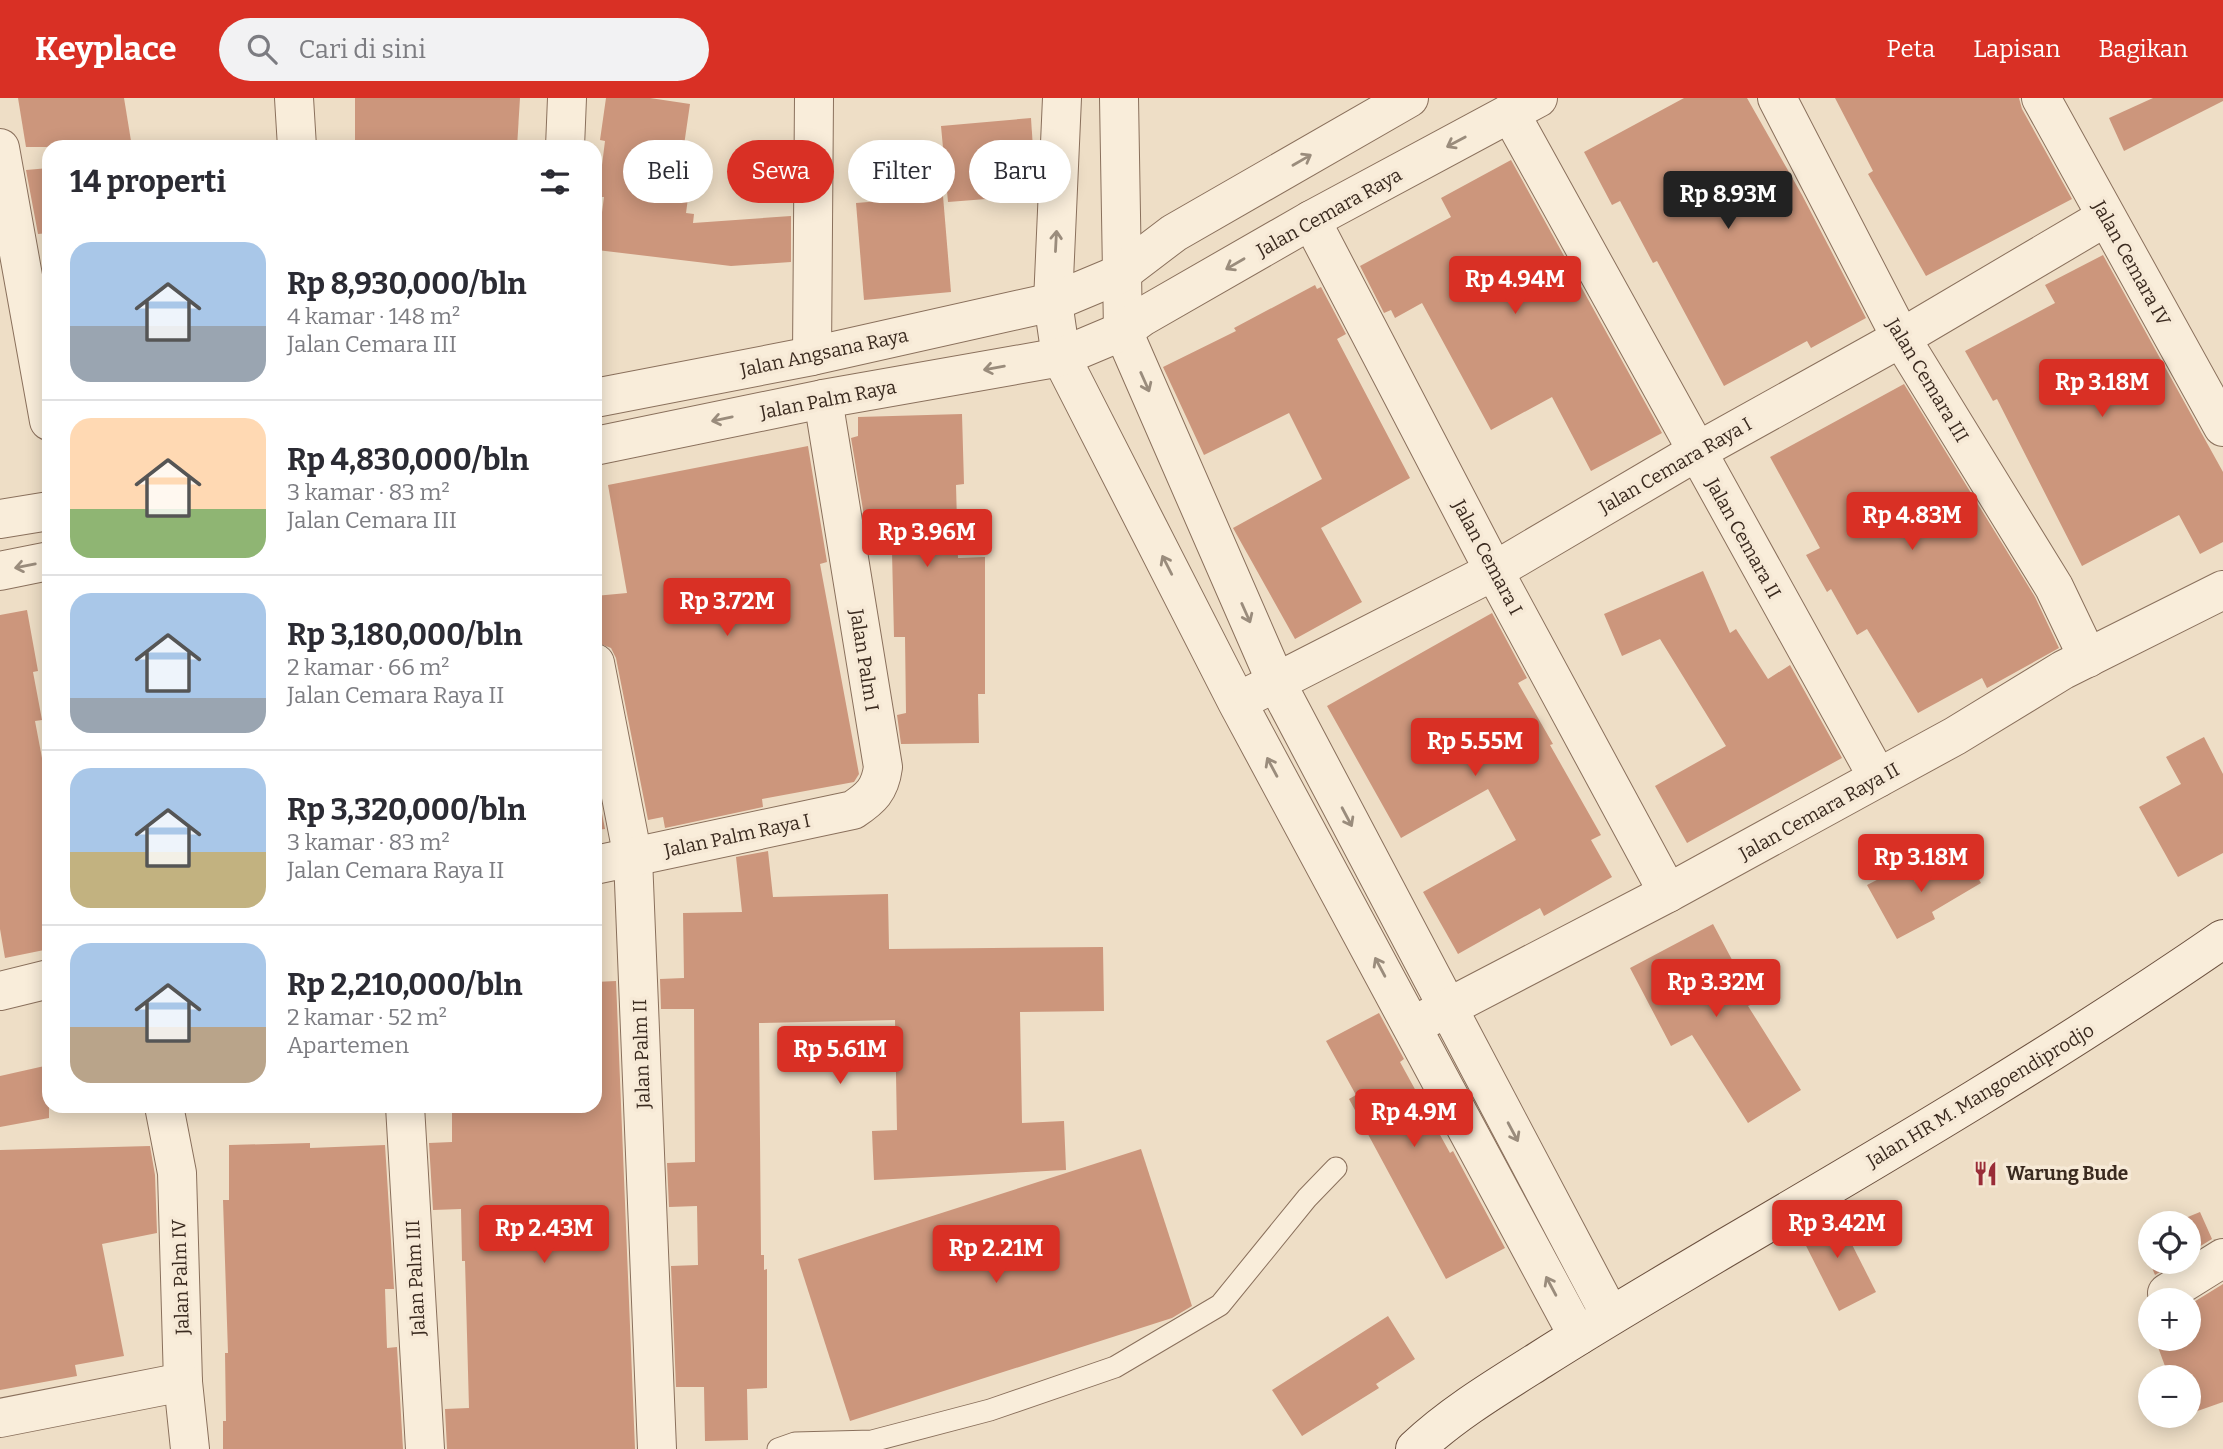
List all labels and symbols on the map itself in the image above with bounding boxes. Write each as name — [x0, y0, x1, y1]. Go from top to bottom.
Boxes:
one-way arrow — [1446, 136, 1467, 149]
one-way arrow — [1292, 152, 1312, 166]
street label: Jalan Cemara Raya — [1252, 163, 1406, 262]
pin: Rp 8.93M — [1656, 172, 1800, 231]
street label: Jalan Cemara IV — [2087, 196, 2176, 331]
one-way arrow — [1049, 230, 1062, 253]
pin: Rp 4.94M — [1443, 256, 1587, 316]
one-way arrow — [1226, 257, 1246, 271]
street label: Jalan Cemara III — [1881, 313, 1974, 446]
street label: Jalan Angsana Raya — [737, 323, 911, 382]
pin: Rp 3.18M — [2030, 360, 2174, 419]
one-way arrow — [983, 362, 1006, 375]
one-way arrow — [1139, 371, 1152, 392]
street label: Jalan Palm Raya — [757, 375, 899, 424]
street label: Jalan Cemara Raya I — [1594, 412, 1756, 519]
one-way arrow — [711, 413, 734, 427]
street label: Jalan Cemara II — [1701, 473, 1786, 602]
pin: Rp 4.83M — [1840, 492, 1984, 552]
street label: Jalan Cemara I — [1447, 495, 1528, 619]
pin: Rp 3.96M — [855, 510, 999, 569]
one-way arrow — [1160, 555, 1174, 576]
one-way arrow — [14, 560, 36, 574]
pin: Rp 3.72M — [655, 578, 799, 638]
one-way arrow — [1240, 602, 1253, 623]
street label: Jalan Palm I — [845, 606, 884, 713]
pin: Rp 5.55M — [1403, 718, 1547, 778]
one-way arrow — [1265, 757, 1278, 778]
street label: Jalan Cemara Raya II — [1734, 758, 1903, 866]
one-way arrow — [1340, 806, 1354, 827]
street label: Jalan Palm Raya I — [661, 809, 812, 862]
pin: Rp 3.18M — [1849, 834, 1993, 894]
one-way arrow — [1372, 957, 1386, 978]
pin: Rp 3.32M — [1644, 960, 1788, 1019]
street label: Jalan Palm II — [628, 999, 655, 1110]
street label: Jalan HR M. Mangoendiprodjo — [1862, 1018, 2098, 1173]
pin: Rp 5.61M — [768, 1026, 912, 1086]
pin: Rp 4.9M — [1349, 1090, 1479, 1149]
one-way arrow — [1506, 1121, 1520, 1142]
restaurant icon: Warung Bude — [1972, 1159, 2000, 1187]
place label: Warung Bude — [2006, 1162, 2128, 1185]
pin: Rp 3.42M — [1765, 1200, 1909, 1260]
pin: Rp 2.43M — [472, 1206, 616, 1265]
street label: Jalan Palm IV — [167, 1218, 194, 1336]
street label: Jalan Palm III — [401, 1219, 430, 1338]
pin: Rp 2.21M — [924, 1226, 1068, 1285]
one-way arrow — [1544, 1276, 1557, 1297]

